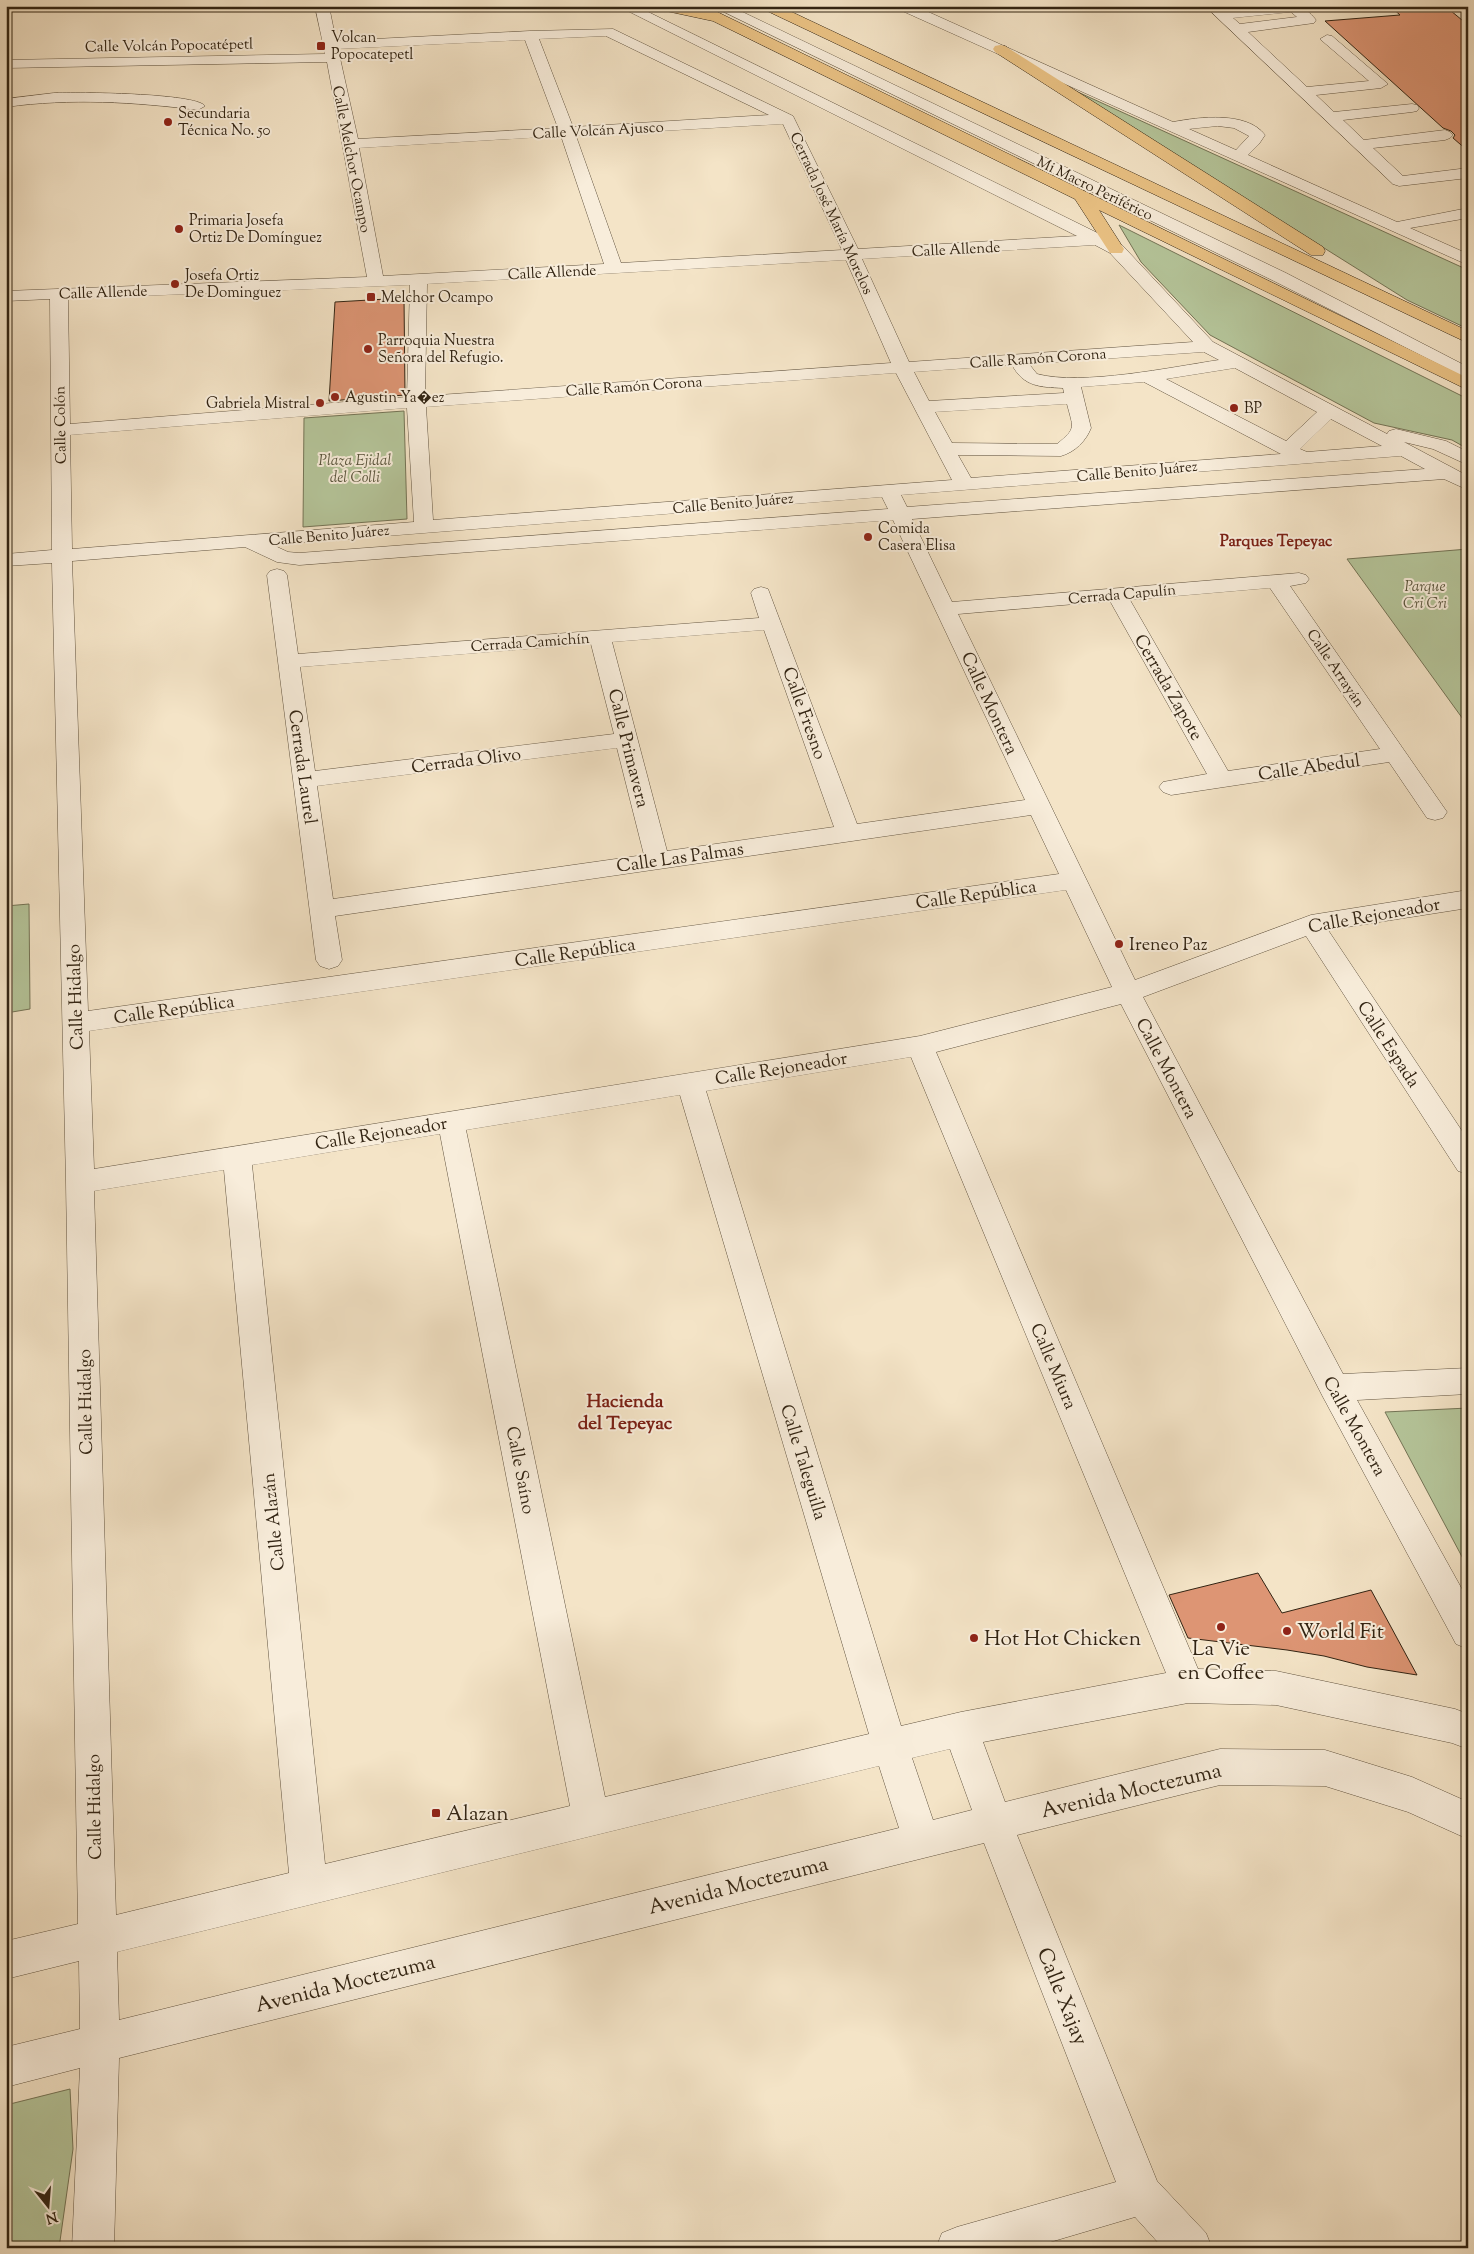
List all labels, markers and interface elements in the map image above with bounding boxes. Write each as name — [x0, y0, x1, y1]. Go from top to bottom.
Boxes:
place label: Volcan Popocatepetl — [331, 28, 413, 66]
street label: Calle Volcán Popocatépetl — [85, 35, 253, 58]
marker: Volcan Popocatepetl — [315, 40, 327, 52]
street label: Calle Melchor Ocampo — [326, 84, 375, 235]
place label: Secundaria Técnica No. 50 — [178, 104, 271, 142]
marker: Secundaria Técnica No. 50 — [162, 116, 174, 128]
street label: Calle Volcán Ajusco — [532, 118, 664, 145]
street label: Cerrada José María Morelos — [784, 129, 878, 298]
street label: Mi Macro Periférico — [1033, 152, 1156, 227]
place label: Primaria Josefa Ortiz De Domínguez — [189, 211, 322, 249]
marker: Primaria Josefa Ortiz De Domínguez — [173, 223, 185, 235]
street label: Calle Allende — [911, 238, 1001, 263]
street label: Calle Allende — [507, 261, 597, 286]
place label: Josefa Ortiz De Dominguez — [184, 266, 281, 304]
marker: Josefa Ortiz De Dominguez — [169, 278, 181, 290]
street label: Calle Allende — [58, 281, 148, 306]
place label: Melchor Ocampo — [381, 288, 493, 309]
marker: Melchor Ocampo — [365, 291, 377, 303]
place label: Parroquia Nuestra Señora del Refugio. — [378, 331, 503, 369]
marker: Parroquia Nuestra Señora del Refugio. — [362, 343, 374, 355]
street label: Calle Ramón Corona — [969, 344, 1107, 375]
street label: Calle Ramón Corona — [565, 372, 703, 403]
street label: Calle Colón — [50, 386, 73, 464]
place label: Agustin Ya�ez — [345, 388, 445, 409]
marker: Agustin Ya�ez — [329, 391, 341, 403]
place label: Gabriela Mistral — [206, 394, 310, 415]
marker: Gabriela Mistral — [314, 397, 326, 409]
place label: BP — [1244, 399, 1262, 420]
marker: BP — [1228, 402, 1240, 414]
park label: Plaza Ejidal del Colli — [319, 451, 391, 489]
street label: Calle Benito Juárez — [1076, 457, 1199, 488]
street label: Calle Benito Juárez — [672, 489, 795, 520]
place label: Comida Casera Elisa — [878, 519, 956, 557]
street label: Calle Benito Juárez — [268, 521, 391, 552]
marker: Comida Casera Elisa — [862, 531, 874, 543]
district label: Parques Tepeyac — [1220, 531, 1333, 554]
park label: Parque Cri Cri — [1403, 577, 1447, 615]
street label: Cerrada Capulín — [1067, 580, 1177, 611]
street label: Calle Arrayán — [1301, 626, 1369, 712]
street label: Cerrada Camichín — [470, 629, 590, 658]
street label: Cerrada Zapote — [1126, 630, 1208, 746]
street label: Calle Montera — [953, 648, 1023, 760]
street label: Calle Fresno — [774, 664, 832, 764]
street label: Calle Primavera — [600, 686, 654, 811]
street label: Cerrada Laurel — [280, 708, 322, 826]
street label: Cerrada Olivo — [410, 742, 523, 782]
street label: Calle Abedul — [1257, 749, 1362, 789]
street label: Calle Las Palmas — [615, 837, 746, 881]
street label: Calle República — [914, 875, 1038, 917]
street label: Calle Rejoneador — [1306, 893, 1443, 941]
street label: Calle República — [513, 933, 637, 975]
place label: Ireneo Paz — [1129, 933, 1208, 959]
marker: Ireneo Paz — [1113, 938, 1125, 950]
street label: Calle Hidalgo — [62, 943, 92, 1050]
street label: Calle República — [112, 990, 236, 1032]
street label: Calle Espada — [1349, 996, 1425, 1094]
street label: Calle Montera — [1128, 1014, 1203, 1124]
street label: Calle Rejoneador — [713, 1047, 850, 1093]
street label: Calle Rejoneador — [313, 1112, 450, 1158]
street label: Calle Miura — [1022, 1320, 1082, 1414]
street label: Calle Hidalgo — [73, 1349, 101, 1455]
street label: Calle Montera — [1315, 1372, 1391, 1482]
district label: Hacienda del Tepeyac — [578, 1389, 673, 1438]
street label: Calle Taleguilla — [772, 1401, 832, 1524]
street label: Calle Saíno — [498, 1424, 540, 1517]
street label: Calle Alazán — [257, 1471, 293, 1572]
place label: World Fit — [1297, 1618, 1384, 1648]
marker: La Vie en Coffee — [1215, 1621, 1227, 1633]
place label: Hot Hot Chicken — [984, 1625, 1141, 1655]
marker: World Fit — [1281, 1625, 1293, 1637]
marker: Hot Hot Chicken — [968, 1632, 980, 1644]
place label: La Vie en Coffee — [1178, 1635, 1264, 1689]
street label: Calle Hidalgo — [82, 1754, 110, 1860]
street label: Avenida Moctezuma — [1038, 1757, 1225, 1827]
place label: Alazan — [446, 1800, 509, 1830]
marker: Alazan — [430, 1807, 442, 1819]
street label: Avenida Moctezuma — [645, 1850, 832, 1924]
street label: Calle Xajay — [1028, 1943, 1095, 2051]
street label: Avenida Moctezuma — [252, 1948, 439, 2022]
north arrow — [22, 2182, 72, 2232]
text: N — [43, 2205, 59, 2228]

